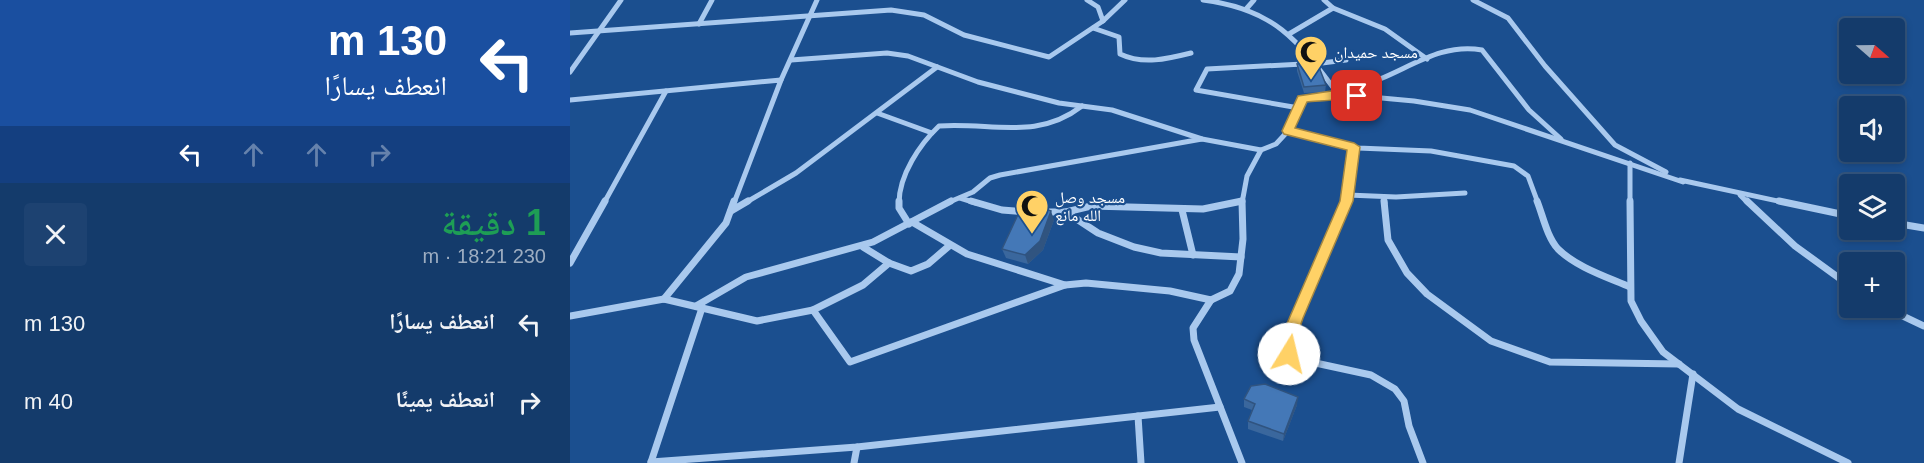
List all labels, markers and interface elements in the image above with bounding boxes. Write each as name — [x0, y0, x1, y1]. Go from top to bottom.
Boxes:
text: 130 m — [328, 17, 447, 64]
north arrow — [1839, 18, 1905, 84]
map controls — [1839, 18, 1905, 318]
icon: left — [468, 24, 546, 102]
mosque icon: مسجد حميدان — [1293, 34, 1329, 81]
place label: مسجد حميدان — [1334, 44, 1418, 63]
pin — [1331, 70, 1382, 121]
text: انعطف يسارًا — [325, 71, 447, 101]
icon: arrive — [1340, 79, 1373, 112]
button: sound — [1839, 96, 1905, 162]
icon: left — [174, 138, 207, 171]
icon: ahead — [237, 138, 270, 171]
icon: ahead — [300, 138, 333, 171]
icon: right — [363, 138, 396, 171]
button: layers — [1839, 174, 1905, 240]
mosque icon: مسجد وصل الله مانع — [1014, 188, 1050, 235]
place label: مسجد وصل الله مانع — [1055, 189, 1125, 226]
text: 1 دقيقة — [441, 202, 546, 243]
button: close — [24, 203, 87, 266]
text: 230 m · 18:21 — [423, 245, 546, 267]
button: + — [1839, 252, 1905, 318]
icon: left — [513, 308, 546, 341]
text: انعطف يسارًا — [389, 309, 495, 334]
text: 130 m — [24, 311, 85, 336]
position arrow — [1257, 322, 1321, 386]
icon: right — [513, 386, 546, 419]
text: انعطف يمينًا — [396, 387, 495, 412]
text: 40 m — [24, 389, 73, 414]

